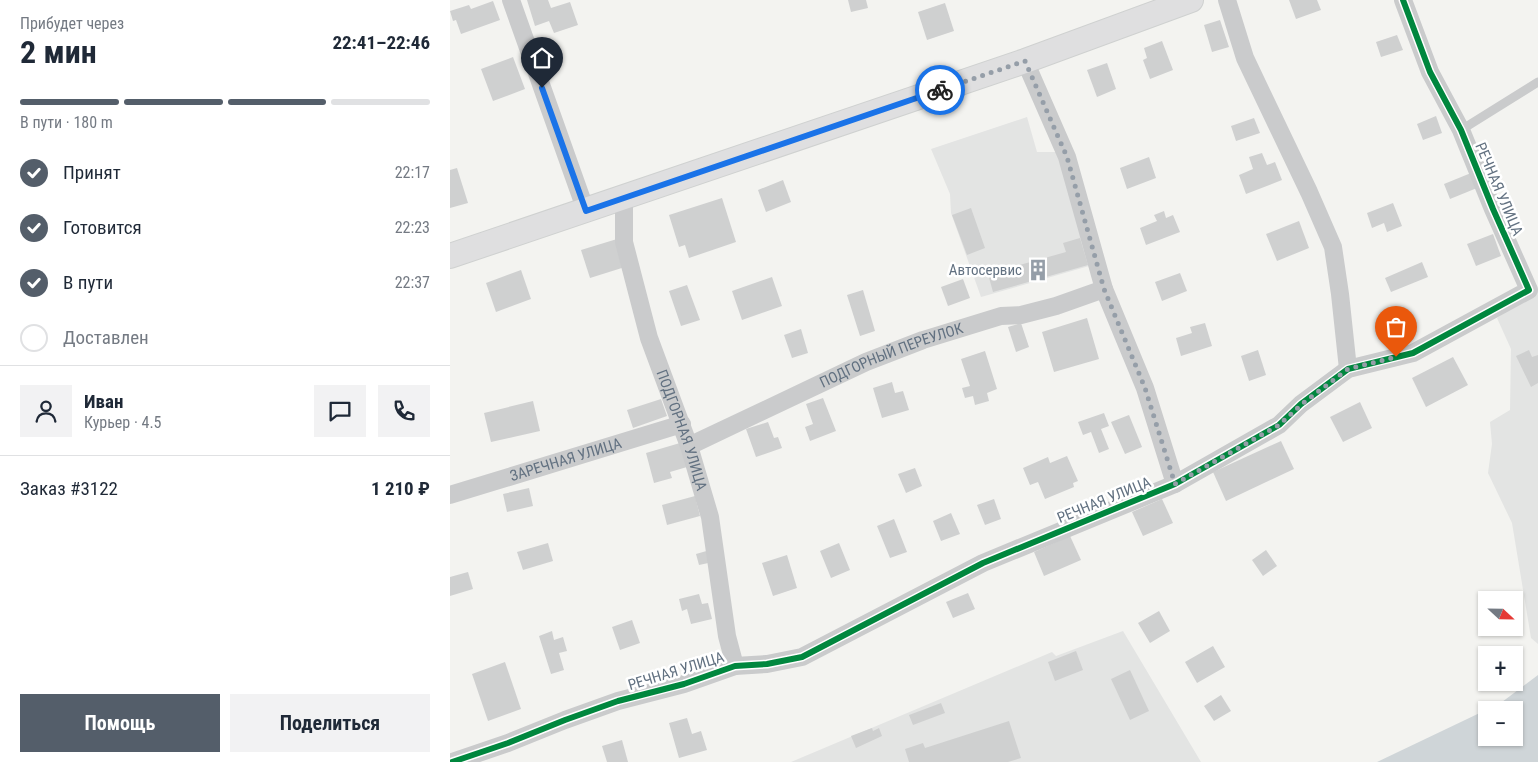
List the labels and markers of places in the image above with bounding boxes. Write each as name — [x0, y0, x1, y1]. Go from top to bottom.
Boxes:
pin — [521, 37, 563, 88]
building icon: Автосервис — [1025, 257, 1051, 283]
place label: Автосервис — [949, 261, 1022, 279]
pin — [1375, 306, 1417, 357]

